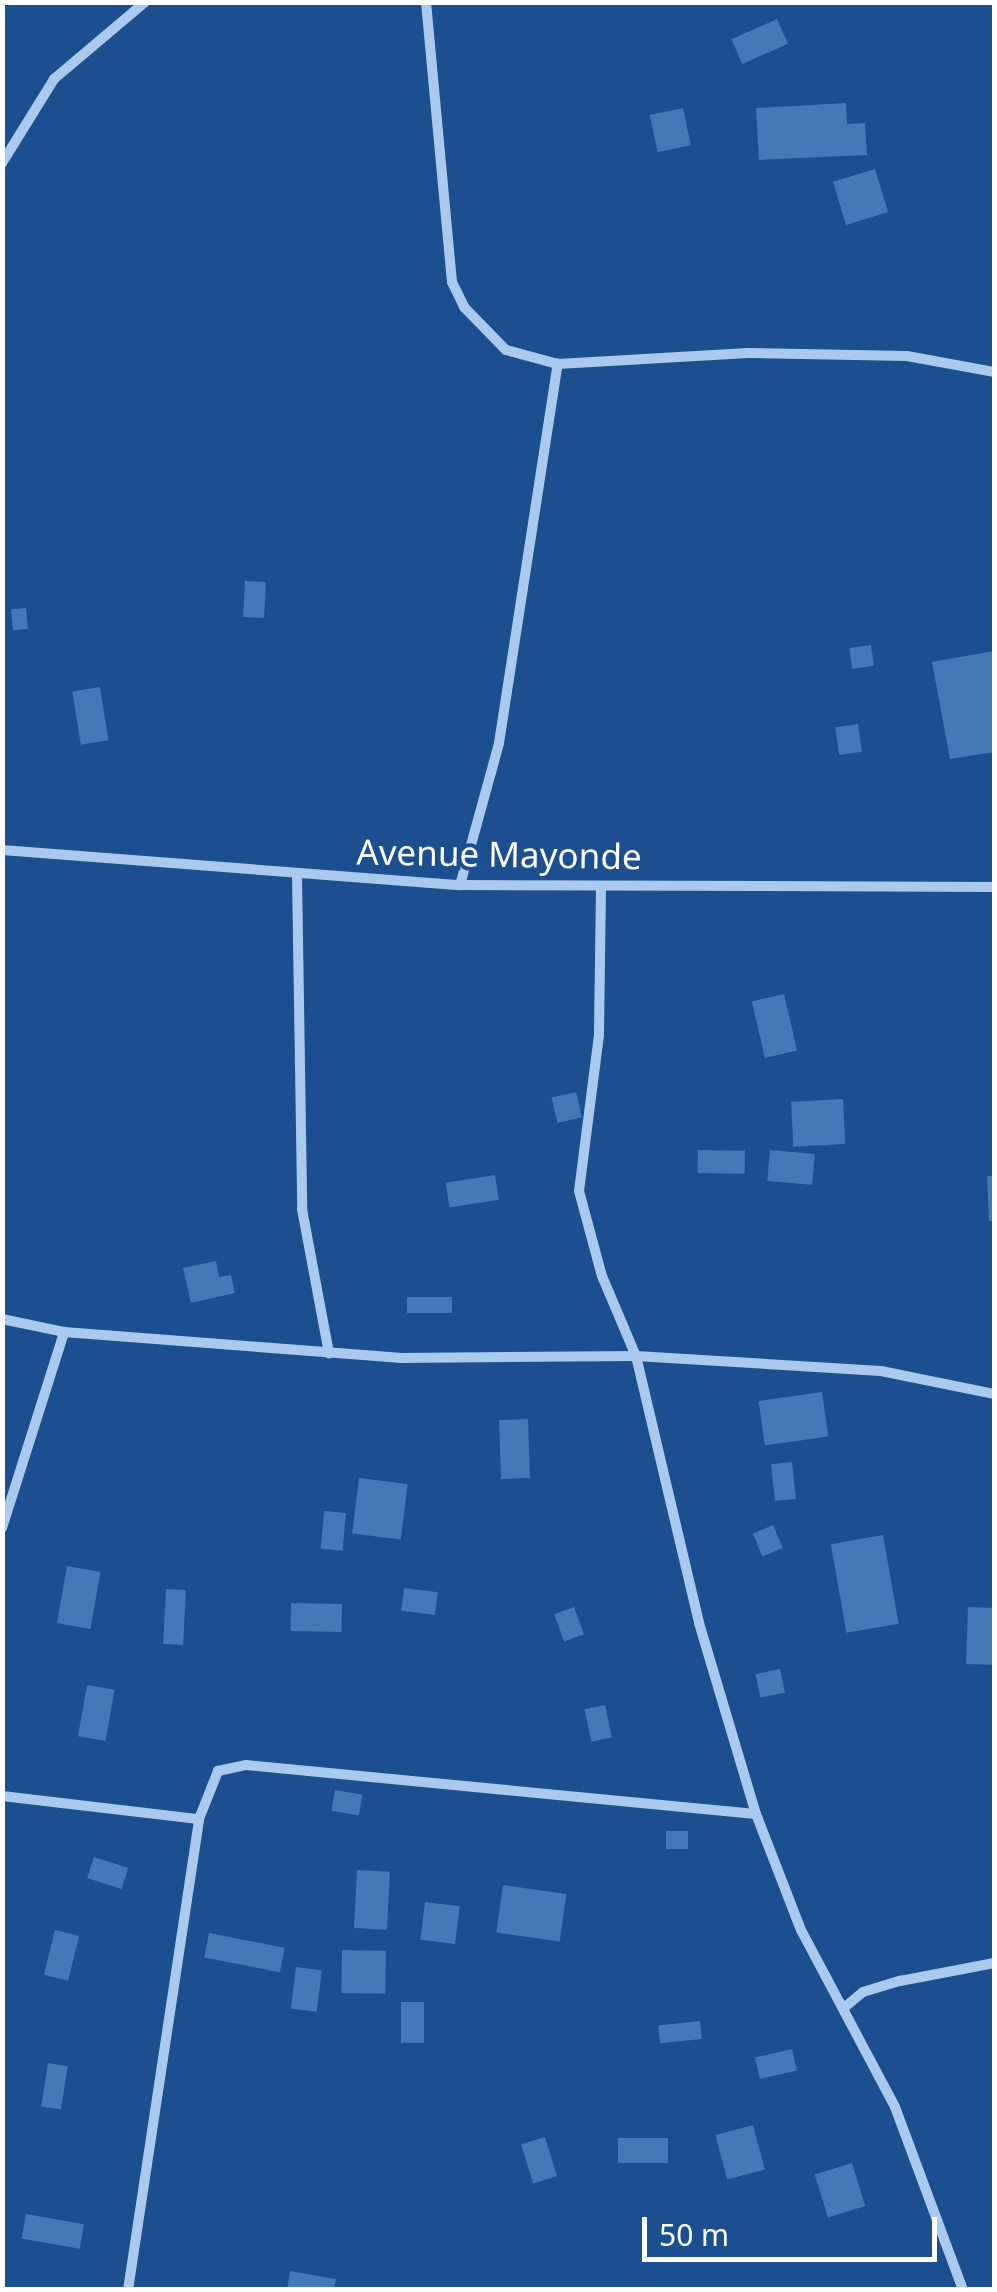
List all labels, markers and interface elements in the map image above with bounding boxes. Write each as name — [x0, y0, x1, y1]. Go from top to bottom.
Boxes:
street label: Avenue Mayonde — [356, 831, 642, 877]
scale bar — [647, 2197, 942, 2259]
text: 50 m — [659, 2214, 729, 2255]

